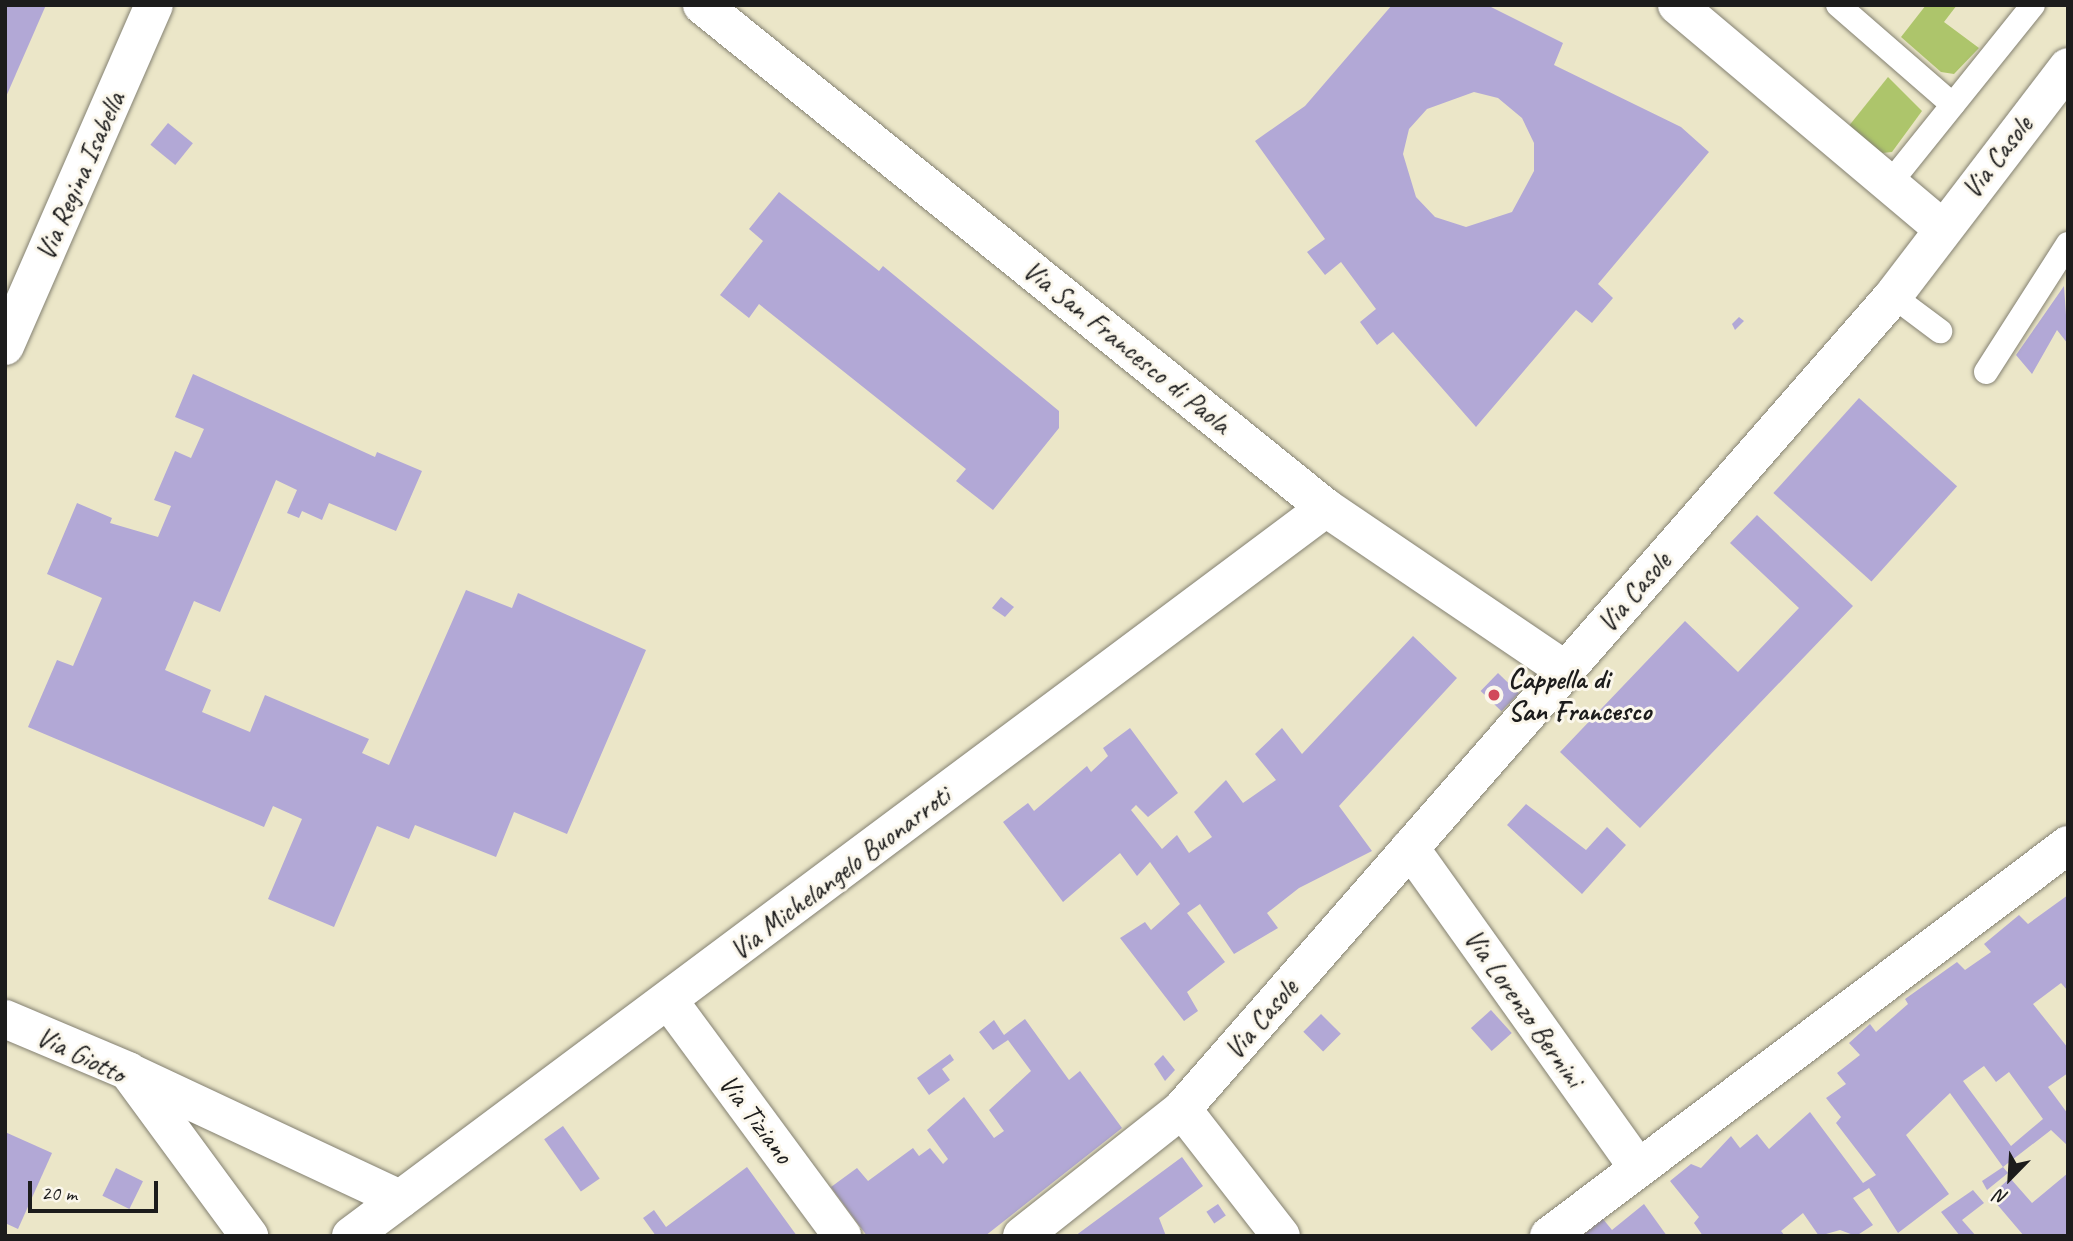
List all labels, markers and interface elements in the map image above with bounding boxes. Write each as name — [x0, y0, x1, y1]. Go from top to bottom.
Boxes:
street label: Via Regina Isabella — [28, 86, 132, 266]
street label: Via Casole — [1954, 109, 2040, 205]
street label: Via San Francesco di Paola — [1016, 253, 1238, 441]
street label: Via Casole — [1590, 545, 1678, 639]
place label: Cappella di San Francesco — [1508, 662, 1652, 728]
marker: Cappella di San Francesco — [1486, 687, 1502, 703]
street label: Via Michelangelo Buonarroti — [723, 779, 957, 967]
street label: Via Lorenzo Bernini — [1457, 922, 1591, 1094]
street label: Via Casole — [1217, 972, 1305, 1066]
street label: Via Giotto — [31, 1019, 131, 1091]
street label: Via Tiziano — [712, 1068, 800, 1170]
north arrow — [1975, 1143, 2045, 1213]
scale bar — [32, 1168, 161, 1212]
text: 20 m — [41, 1180, 77, 1206]
text: N — [1991, 1184, 2012, 1211]

